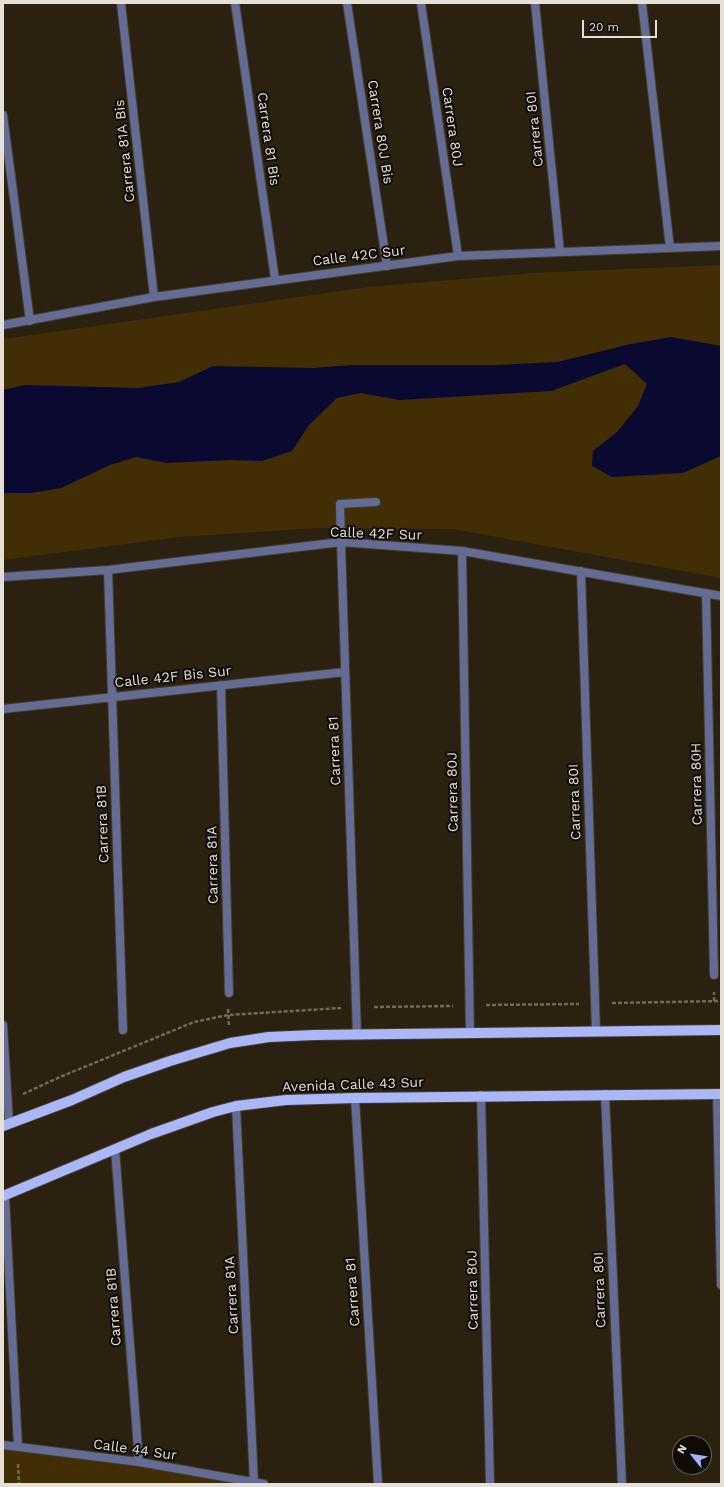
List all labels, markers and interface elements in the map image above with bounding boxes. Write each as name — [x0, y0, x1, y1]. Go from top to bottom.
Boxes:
scale bar — [584, 12, 659, 38]
text: 20 m — [589, 20, 619, 34]
street label: Carrera 80J Bis — [363, 79, 397, 185]
street label: Carrera 80J — [438, 86, 466, 168]
street label: Carrera 80I — [523, 90, 547, 168]
street label: Carrera 81 Bis — [253, 91, 283, 187]
street label: Carrera 81A Bis — [111, 99, 139, 203]
street label: Calle 42C Sur — [312, 242, 406, 270]
street label: Calle 42F Sur — [330, 524, 422, 544]
street label: Calle 42F Bis Sur — [114, 663, 232, 691]
street label: Carrera 81 — [325, 716, 345, 786]
street label: Carrera 80H — [688, 743, 706, 825]
street label: Carrera 80J — [444, 752, 462, 832]
street label: Carrera 80I — [565, 763, 585, 841]
street label: Carrera 81B — [93, 785, 113, 863]
street label: Carrera 81A — [204, 826, 222, 904]
street label: Avenida Calle 43 Sur — [282, 1074, 424, 1096]
street label: Carrera 80J — [464, 1250, 482, 1330]
street label: Carrera 80I — [590, 1251, 610, 1329]
street label: Carrera 81A — [222, 1255, 242, 1335]
street label: Carrera 81 — [342, 1257, 364, 1327]
street label: Carrera 81B — [103, 1267, 125, 1347]
north arrow — [672, 1435, 712, 1475]
street label: Calle 44 Sur — [92, 1436, 178, 1464]
text: N — [674, 1442, 690, 1456]

